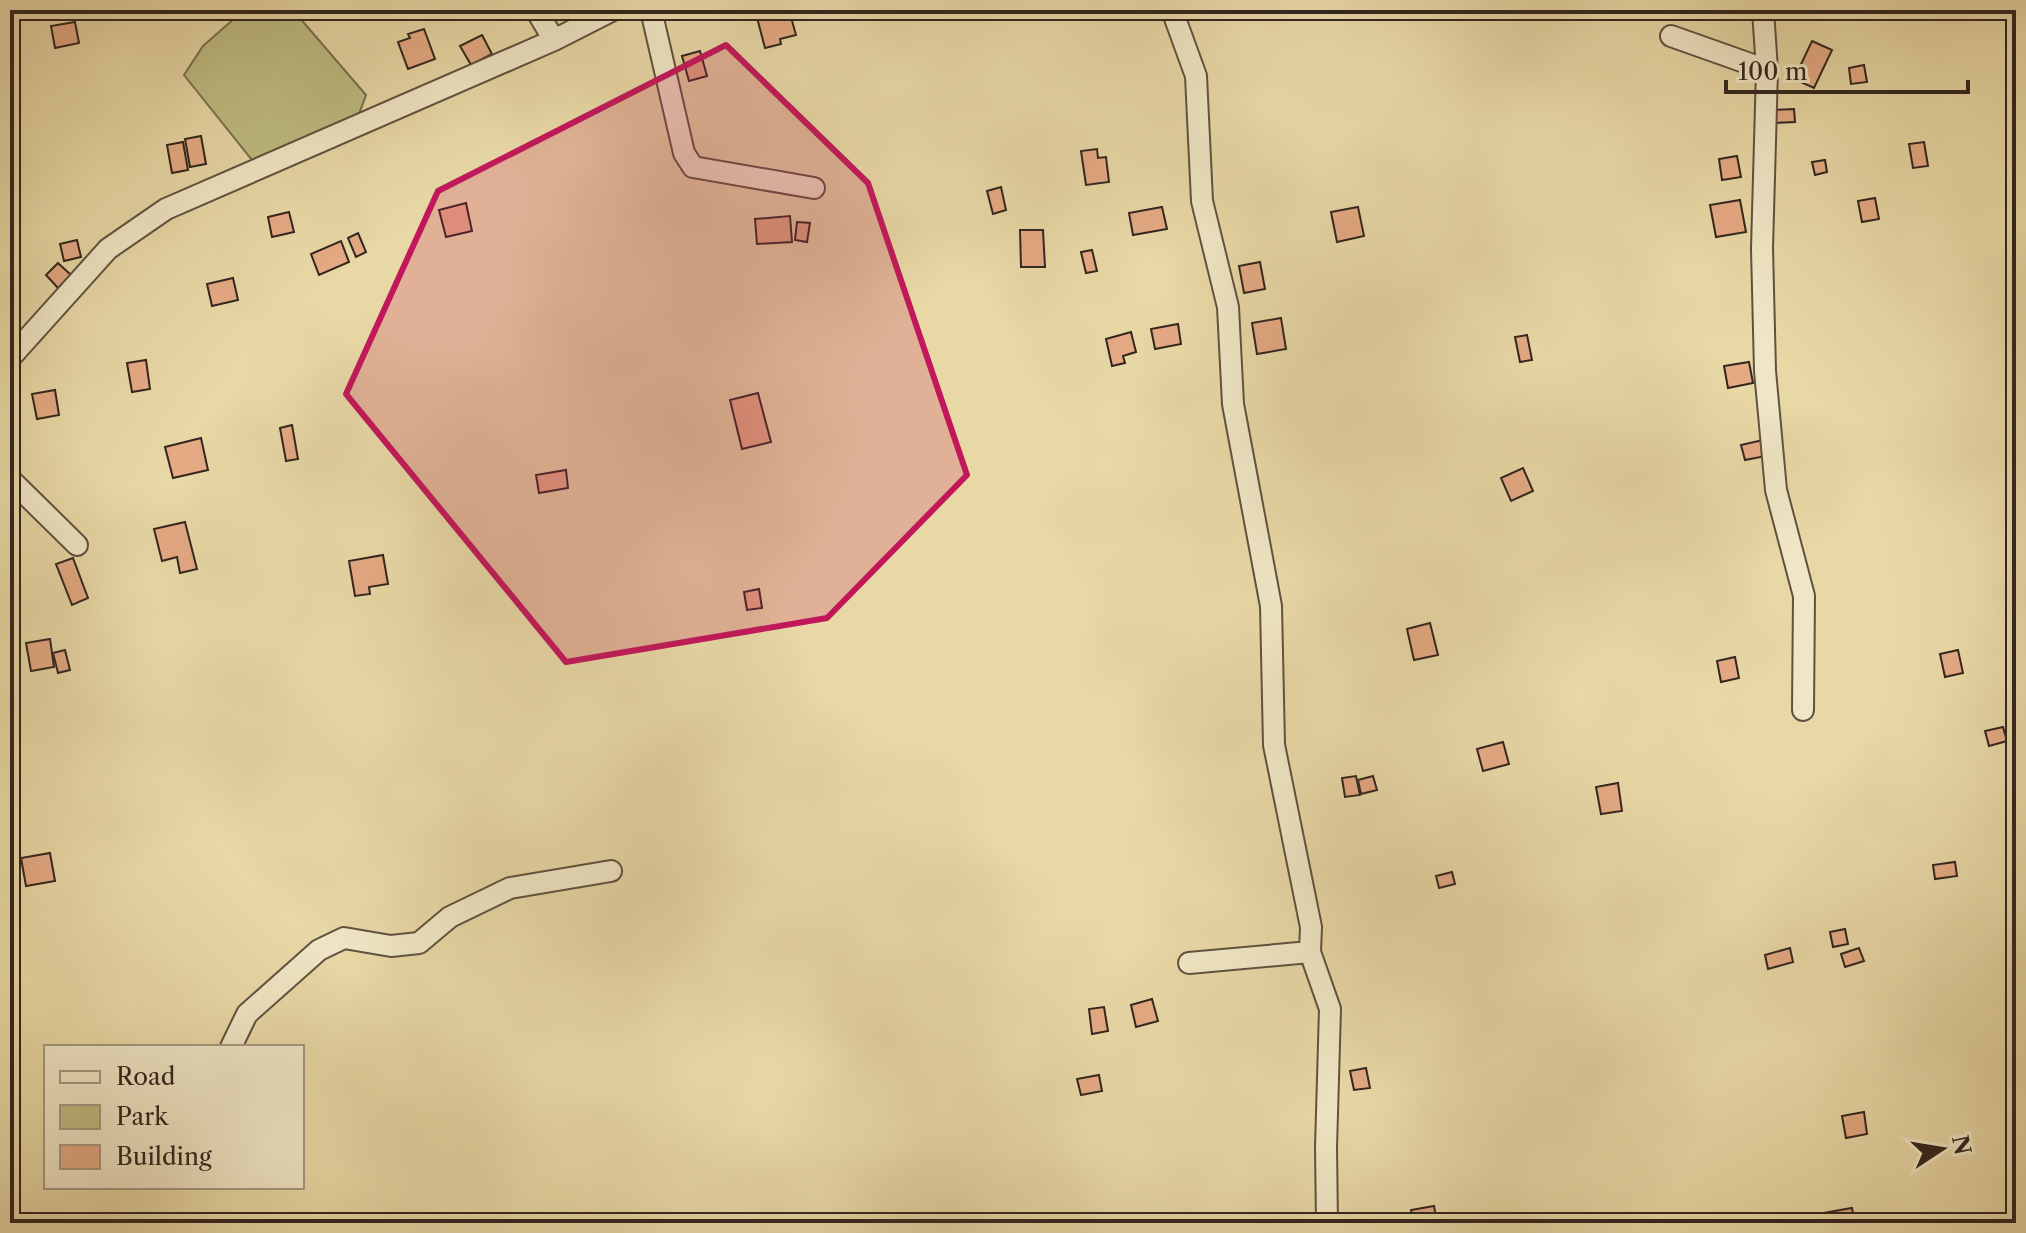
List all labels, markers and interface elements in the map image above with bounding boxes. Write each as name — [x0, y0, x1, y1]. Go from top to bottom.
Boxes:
scale bar — [1726, 44, 1968, 94]
text: 100 m — [1738, 57, 1807, 86]
legend — [44, 1045, 304, 1189]
text: Road — [116, 1062, 176, 1091]
text: Park — [116, 1102, 169, 1131]
north arrow — [1902, 1109, 1982, 1189]
text: N — [1946, 1133, 1976, 1157]
text: Building — [116, 1142, 212, 1171]

